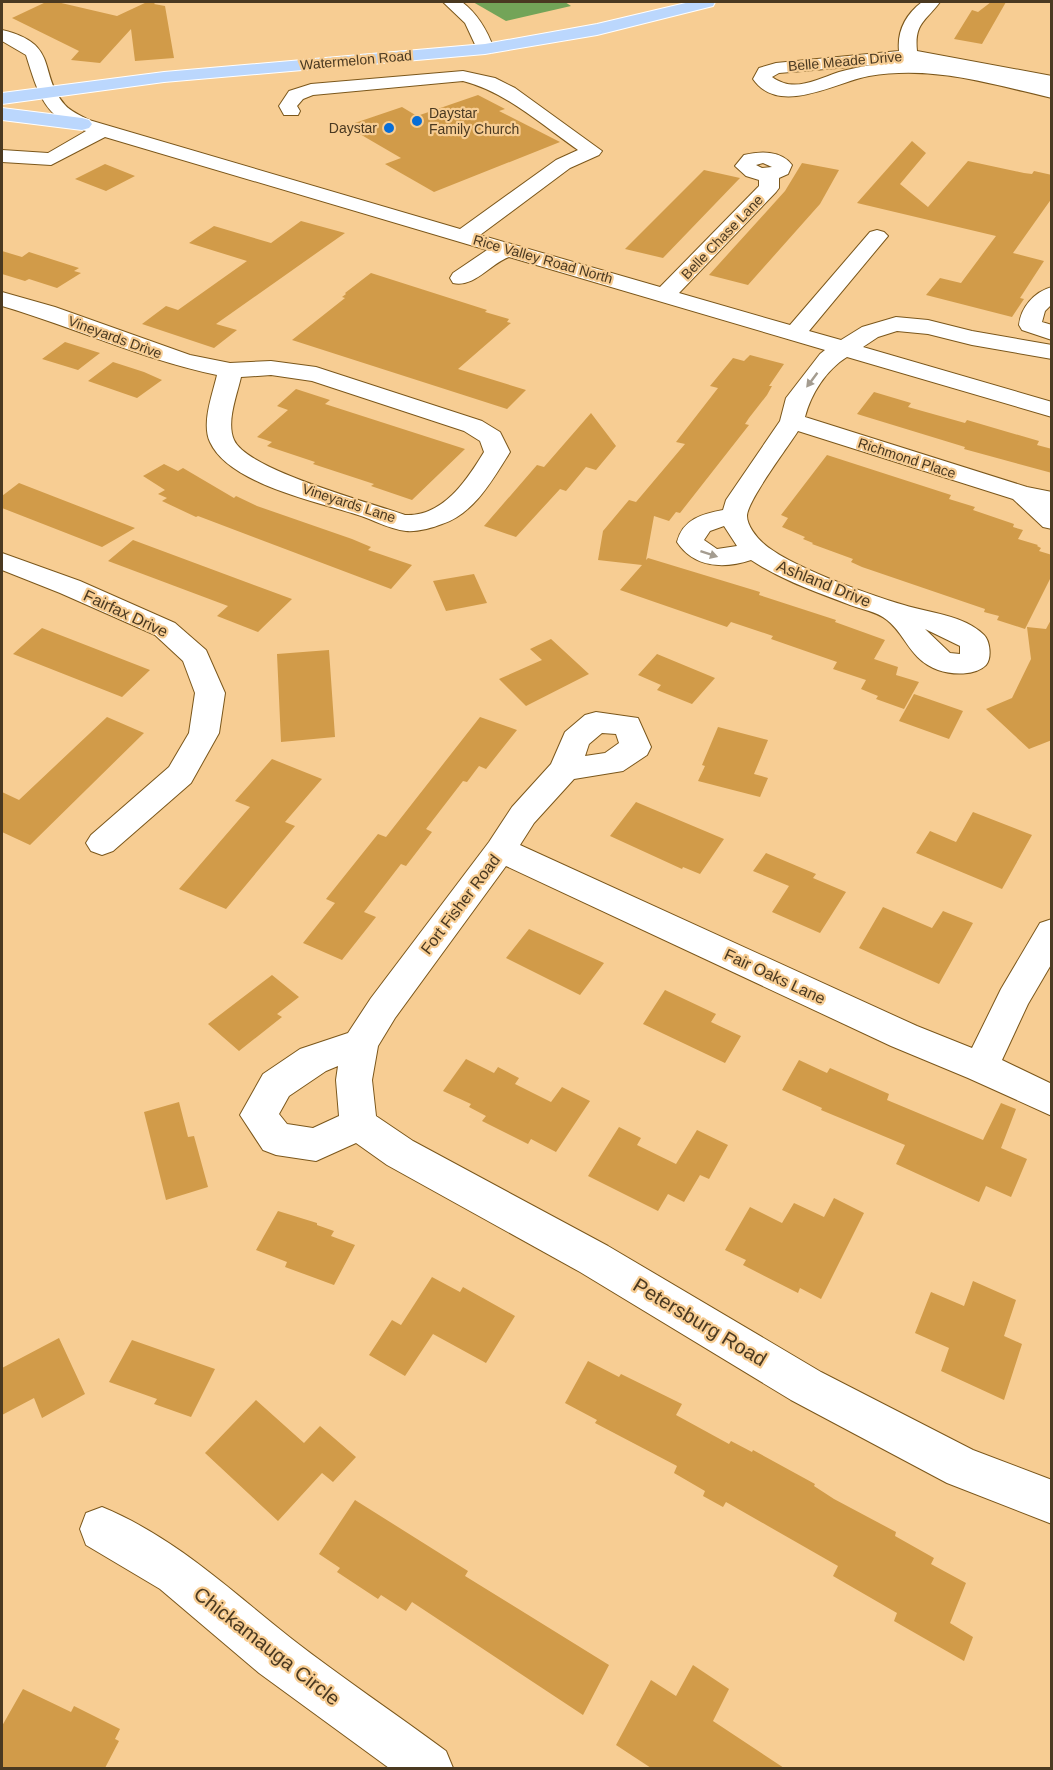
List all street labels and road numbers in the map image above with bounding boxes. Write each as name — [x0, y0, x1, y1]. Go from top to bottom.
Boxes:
street label: Watermelon Road — [299, 47, 413, 73]
street label: Belle Meade Drive — [787, 48, 903, 74]
street label: Belle Chase Lane — [678, 192, 766, 282]
street label: Rice Valley Road North — [471, 231, 615, 287]
street label: Vineyards Drive — [66, 313, 164, 361]
street label: Richmond Place — [856, 435, 958, 481]
street label: Vineyards Lane — [300, 480, 398, 526]
street label: Ashland Drive — [774, 557, 873, 610]
street label: Fairfax Drive — [81, 587, 171, 640]
street label: Fort Fisher Road — [417, 851, 503, 957]
street label: Fair Oaks Lane — [722, 946, 828, 1007]
street label: Petersburg Road — [630, 1274, 770, 1370]
street label: Chickamauga Circle — [190, 1582, 344, 1710]

